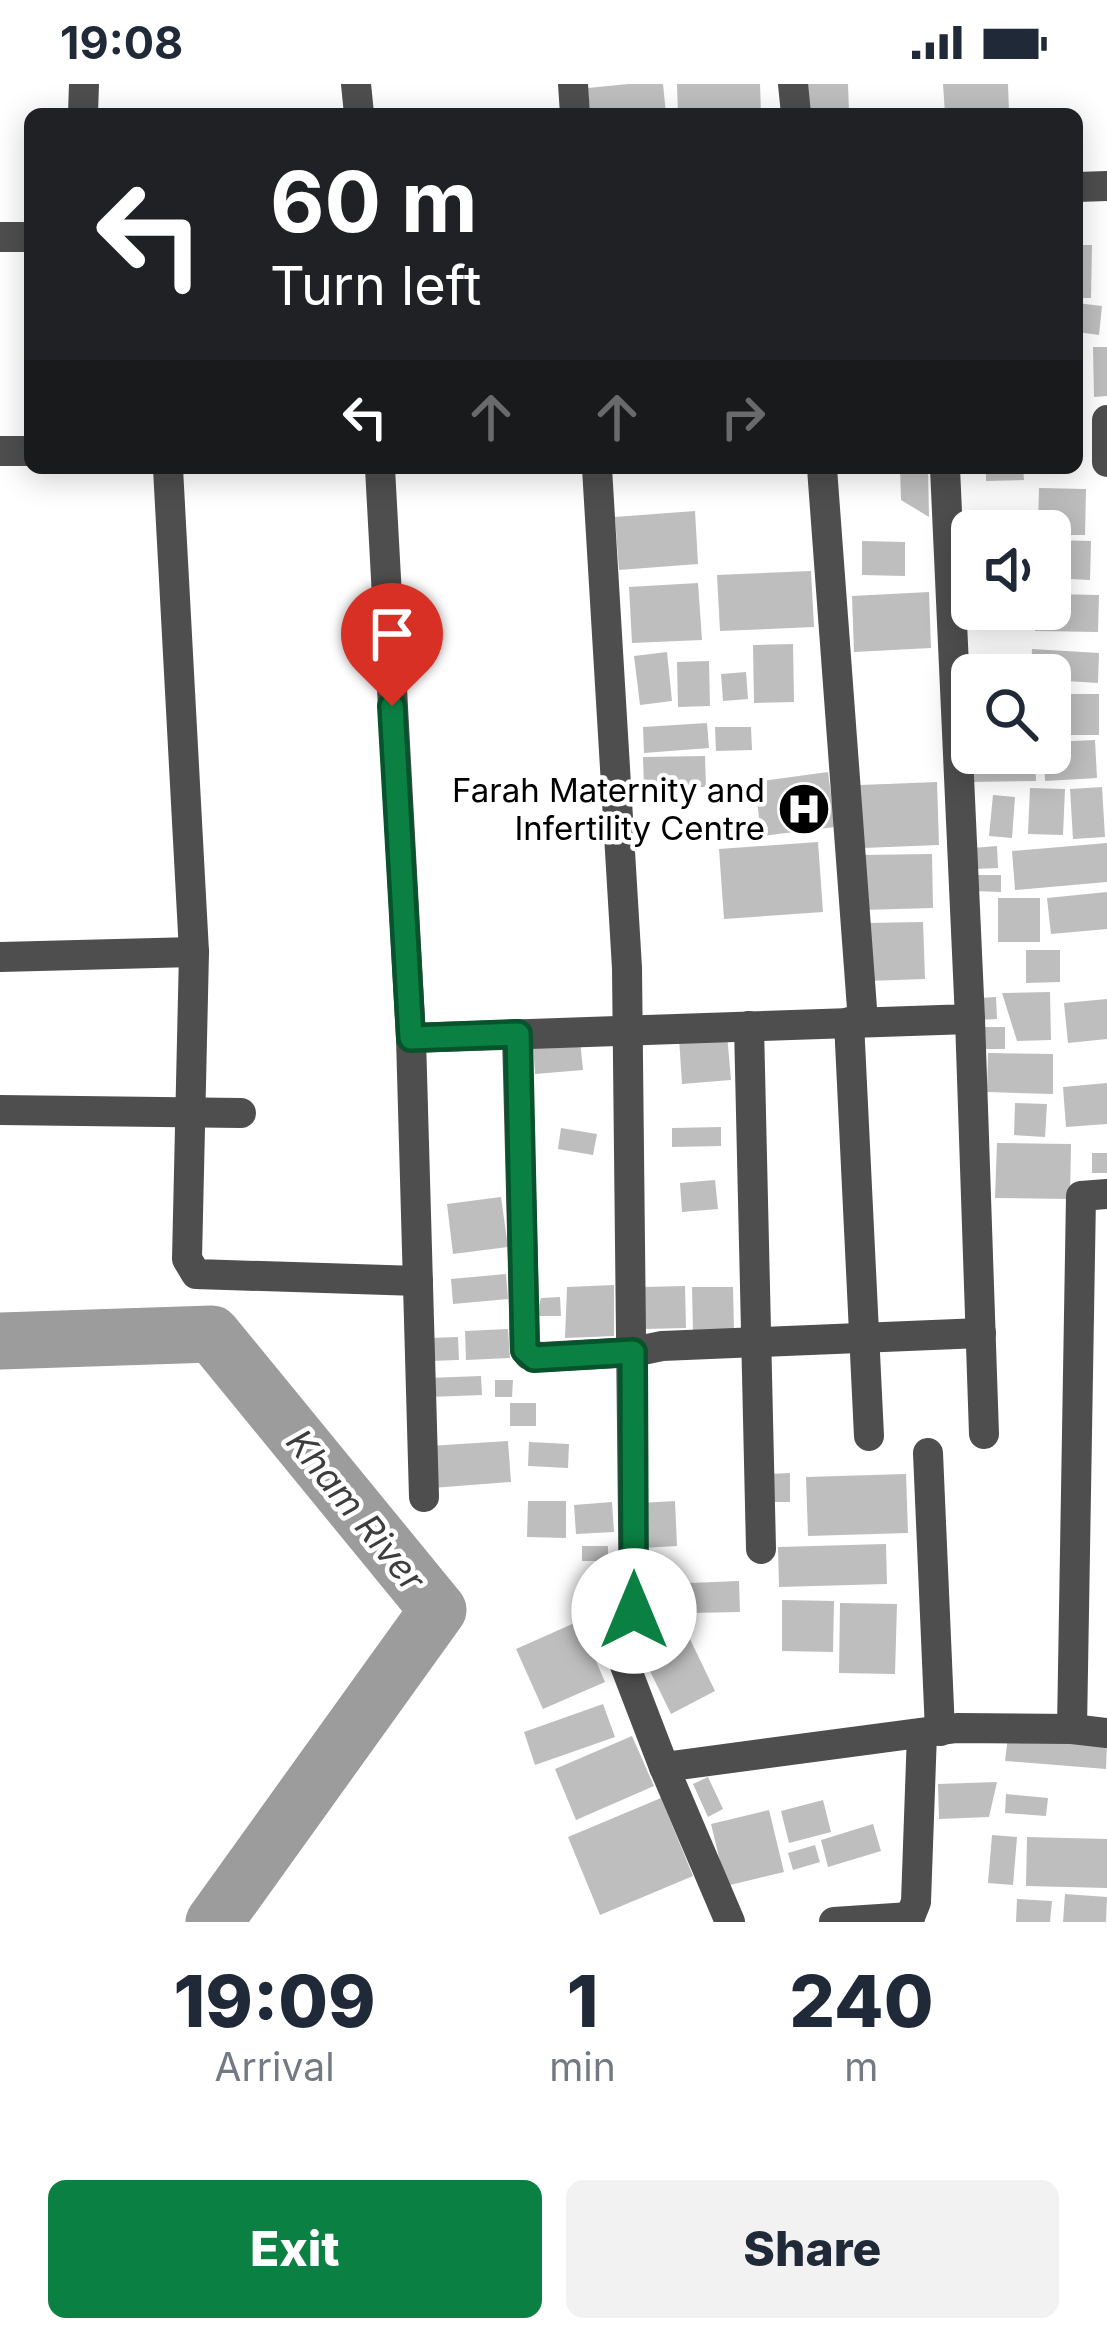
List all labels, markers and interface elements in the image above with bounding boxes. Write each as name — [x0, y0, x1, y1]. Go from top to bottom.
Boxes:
text: 19:08 — [60, 15, 183, 70]
text: 60 m — [270, 151, 478, 252]
icon: left — [72, 156, 228, 312]
text: Turn left — [270, 253, 481, 318]
icon: left — [332, 384, 398, 450]
icon: ahead — [458, 384, 524, 450]
icon: ahead — [584, 384, 650, 450]
icon: right — [710, 384, 776, 450]
map controls — [951, 510, 1071, 774]
button: sound — [951, 510, 1071, 630]
pin — [341, 583, 443, 706]
icon: arrive — [359, 601, 425, 667]
button: search — [951, 654, 1071, 774]
place label: Farah Maternity and Infertility Centre — [452, 770, 765, 848]
hospital icon: Farah Maternity and Infertility Centre — [776, 781, 832, 837]
water label: Kham River — [278, 1420, 435, 1601]
position arrow — [571, 1548, 697, 1674]
text: 19:09 — [173, 1957, 376, 2044]
text: 1 — [567, 1957, 598, 2044]
text: 240 — [789, 1957, 934, 2044]
text: Arrival — [215, 2043, 335, 2090]
text: min — [549, 2043, 616, 2090]
text: m — [844, 2043, 879, 2090]
button: Exit — [48, 2180, 542, 2318]
button: Share — [566, 2180, 1059, 2318]

